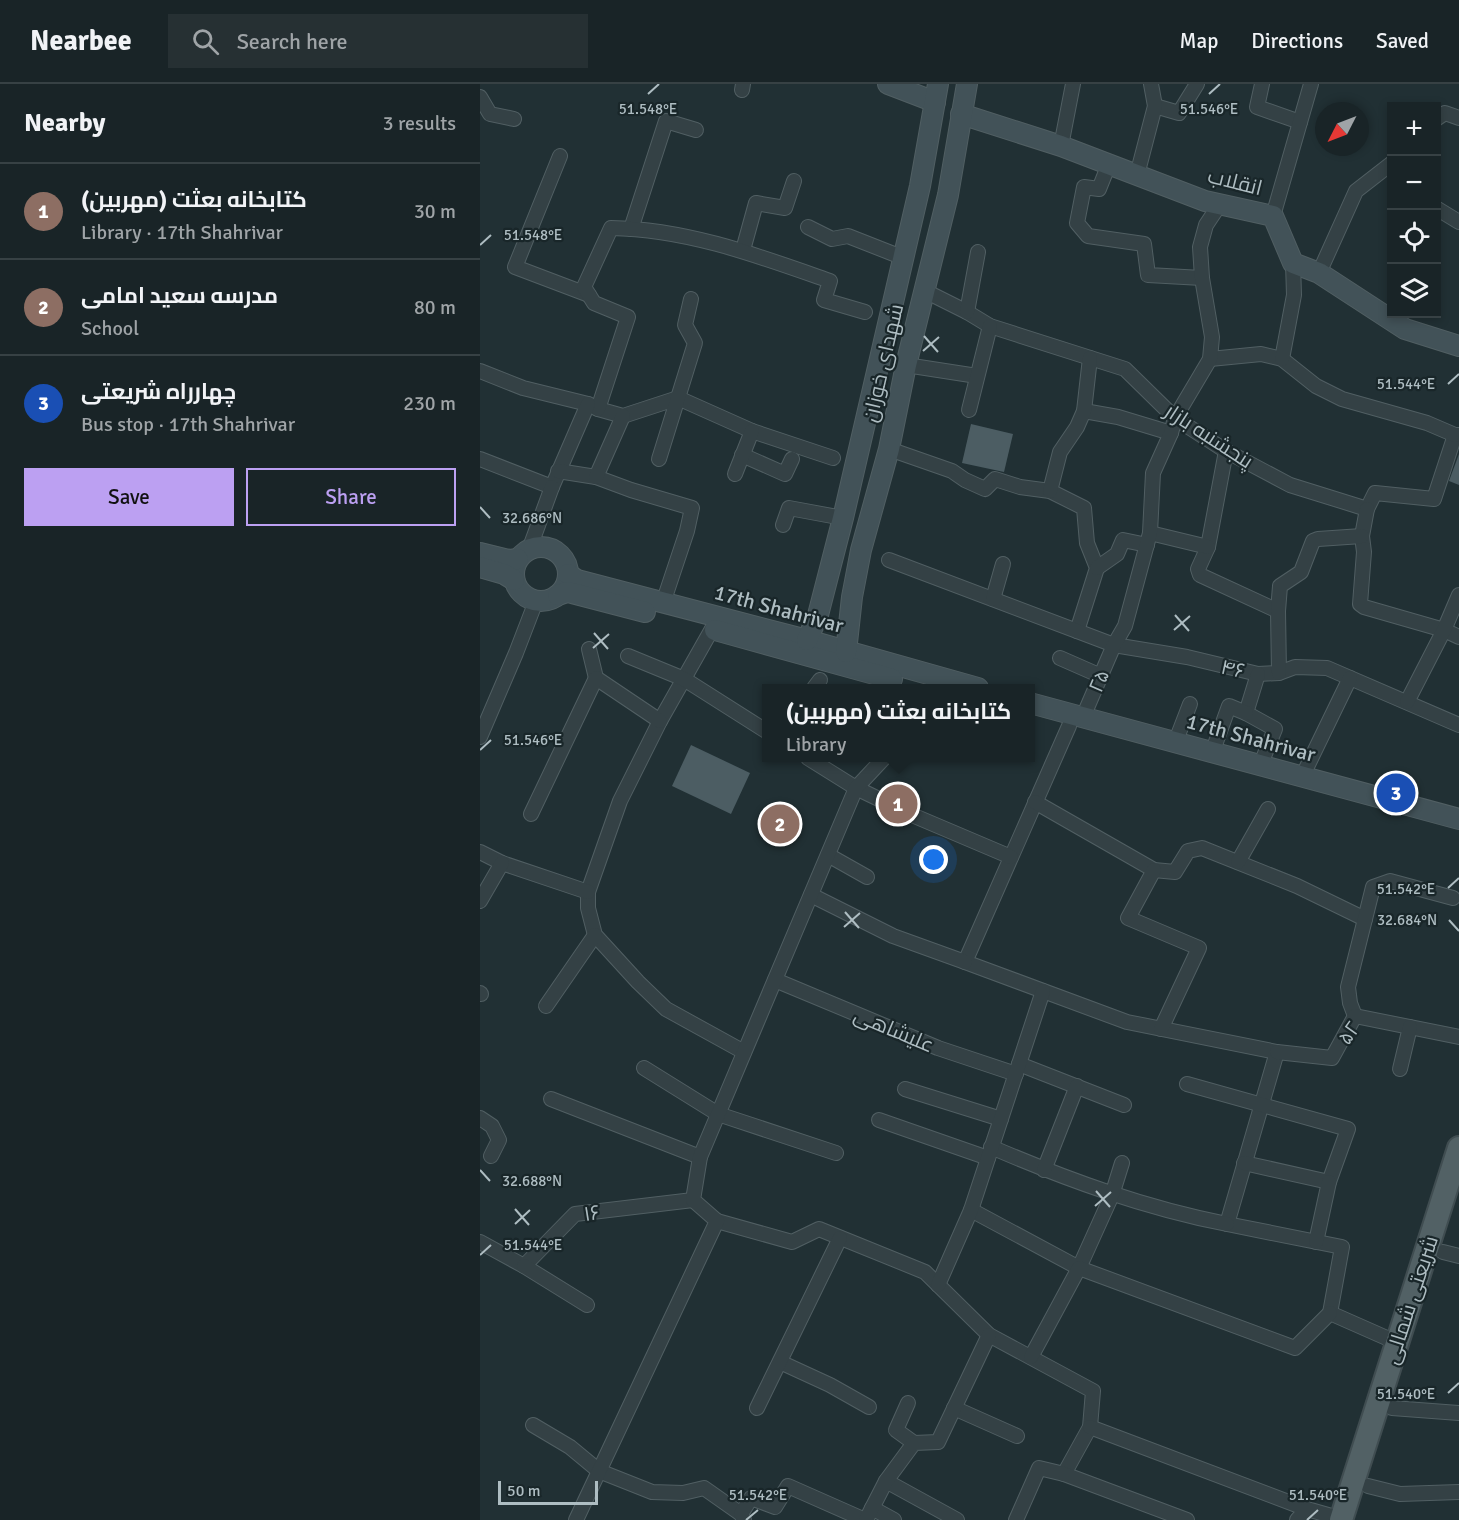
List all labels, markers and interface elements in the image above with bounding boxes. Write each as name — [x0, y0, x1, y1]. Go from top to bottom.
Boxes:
search box — [168, 14, 588, 68]
text: Nearbee — [30, 24, 132, 58]
icon: search — [189, 25, 222, 58]
text: Search here — [237, 28, 348, 55]
text: Map — [1180, 28, 1218, 54]
text: Directions — [1251, 28, 1343, 54]
text: Saved — [1376, 28, 1429, 54]
text: 51.548°E — [619, 100, 677, 118]
text: 51.546°E — [1180, 100, 1238, 118]
north arrow — [1315, 102, 1369, 156]
map controls — [1387, 102, 1441, 318]
button: + — [1387, 102, 1441, 156]
text: Nearby — [24, 107, 105, 139]
text: 3 results — [383, 111, 456, 136]
button: − — [1387, 156, 1441, 210]
street label: انقلاب — [1205, 163, 1265, 201]
text: کتابخانه بعثت (مهربین) — [81, 186, 307, 213]
text: 1 — [38, 199, 49, 224]
text: 30 m — [414, 199, 456, 224]
button: locate — [1387, 210, 1441, 264]
text: Library · 17th Shahrivar — [81, 220, 283, 245]
text: 51.548°E — [504, 226, 562, 244]
button: layers — [1387, 264, 1441, 318]
text: مدرسه سعید امامی — [81, 282, 278, 309]
text: 2 — [38, 295, 49, 320]
text: 80 m — [414, 295, 456, 320]
street label: شهدای خوزان — [857, 301, 909, 425]
text: School — [81, 316, 139, 341]
text: 51.544°E — [1377, 375, 1435, 393]
text: چهارراه شریعتی — [81, 378, 236, 405]
text: 3 — [38, 391, 49, 416]
text: 230 m — [403, 391, 456, 416]
street label: پنجشنبه بازار — [1159, 397, 1258, 475]
text: Bus stop · 17th Shahrivar — [81, 412, 295, 437]
button: Save — [24, 468, 234, 526]
button: Share — [246, 468, 456, 526]
text: 32.686°N — [502, 509, 562, 527]
street label: 17th Shahrivar — [712, 579, 847, 639]
street label: ۴۶ — [1219, 654, 1247, 684]
street label: ۲۵ — [1083, 666, 1115, 696]
popup — [762, 684, 1035, 762]
text: کتابخانه بعثت (مهربین) — [786, 698, 1011, 725]
street label: 17th Shahrivar — [1184, 708, 1319, 768]
text: 51.546°E — [504, 731, 562, 749]
text: Library — [786, 732, 846, 757]
pin: 3 — [1376, 770, 1416, 816]
pin: 1 — [878, 782, 918, 826]
pin: 2 — [760, 802, 800, 846]
your location — [919, 845, 948, 874]
text: 51.542°E — [1377, 880, 1435, 898]
text: 32.684°N — [1377, 911, 1437, 929]
street label: علیشاهی — [850, 1002, 938, 1058]
street label: ۵۲ — [1332, 1016, 1366, 1050]
text: 32.688°N — [502, 1172, 562, 1190]
street label: ۱۶ — [582, 1199, 602, 1227]
street label: شریعتی شمالی — [1378, 1232, 1444, 1368]
text: 51.544°E — [504, 1236, 562, 1254]
text: 51.540°E — [1377, 1385, 1435, 1403]
scale bar — [498, 1478, 598, 1506]
text: 50 m — [507, 1481, 541, 1501]
text: 51.542°E — [729, 1486, 787, 1504]
text: 51.540°E — [1289, 1486, 1347, 1504]

